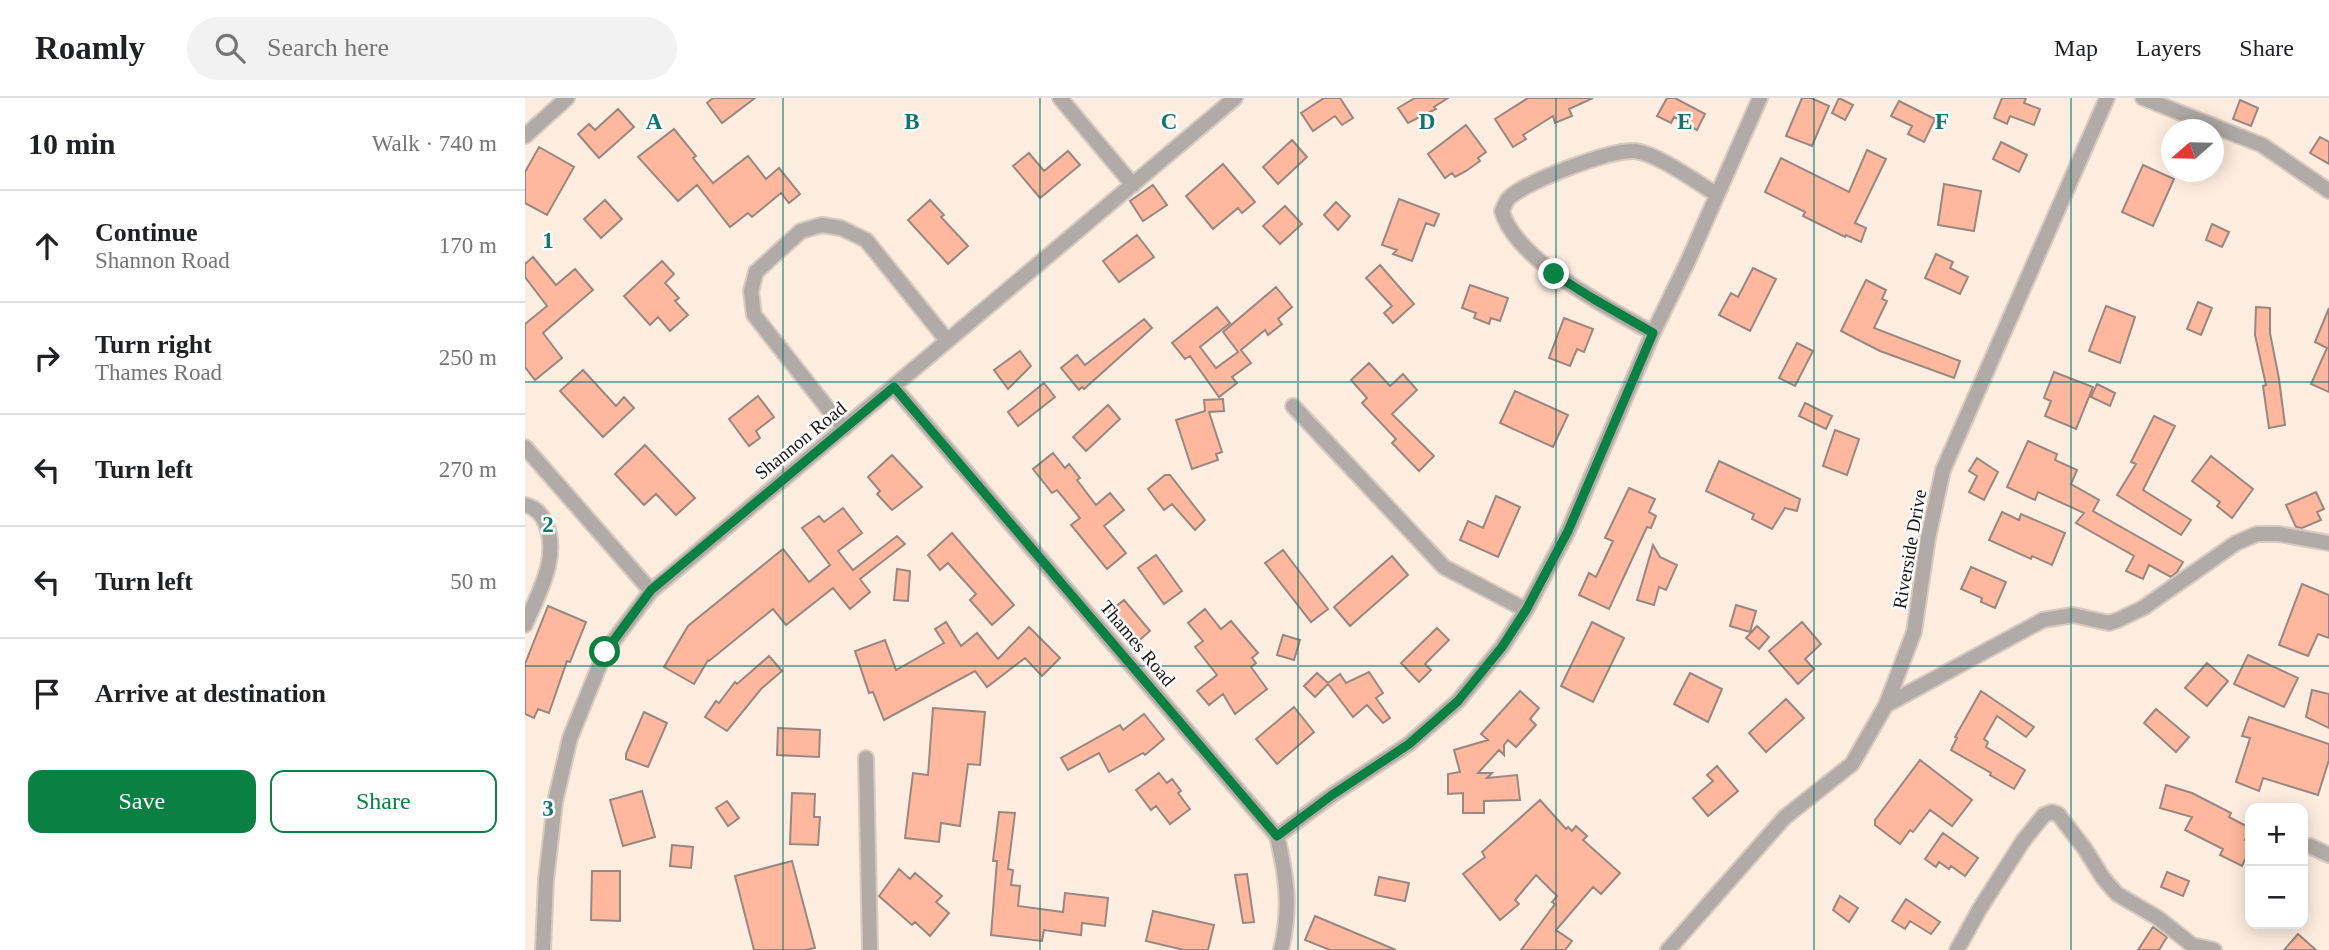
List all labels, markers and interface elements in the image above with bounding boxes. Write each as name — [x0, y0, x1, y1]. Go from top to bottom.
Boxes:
search box — [187, 17, 677, 80]
icon: search — [211, 29, 249, 67]
text: Roamly — [35, 30, 145, 66]
text: Search here — [267, 33, 389, 62]
text: Map — [2054, 35, 2098, 61]
text: Layers — [2136, 35, 2201, 61]
text: Share — [2239, 35, 2294, 61]
text: A — [646, 109, 663, 134]
text: B — [904, 109, 920, 134]
text: C — [1161, 109, 1177, 134]
text: D — [1419, 109, 1435, 134]
text: E — [1677, 109, 1693, 134]
text: F — [1935, 109, 1949, 134]
north arrow — [2161, 119, 2224, 182]
text: 10 min — [28, 127, 116, 160]
text: Walk · 740 m — [372, 131, 497, 156]
text: Continue — [95, 218, 198, 247]
icon: ahead — [28, 227, 66, 265]
text: 1 — [542, 228, 554, 253]
text: 170 m — [439, 233, 497, 258]
text: Shannon Road — [95, 248, 230, 273]
route end — [1538, 258, 1569, 289]
text: Turn right — [95, 330, 212, 359]
icon: right — [28, 339, 66, 377]
text: 250 m — [439, 345, 497, 370]
text: Thames Road — [95, 360, 222, 385]
street label: Shannon Road — [750, 397, 851, 484]
icon: left — [28, 451, 66, 489]
text: Turn left — [95, 455, 193, 484]
text: 270 m — [439, 457, 497, 482]
street label: Riverside Drive — [1889, 488, 1930, 610]
text: 2 — [542, 512, 554, 537]
icon: left — [28, 563, 66, 601]
text: Turn left — [95, 567, 193, 596]
text: 50 m — [450, 569, 497, 594]
street label: Thames Road — [1096, 596, 1180, 691]
route start — [589, 636, 620, 667]
icon: arrive — [28, 675, 66, 713]
text: Arrive at destination — [95, 679, 326, 708]
button: Save — [28, 770, 256, 833]
button: Share — [270, 770, 497, 833]
text: 3 — [542, 796, 554, 821]
map controls — [2245, 803, 2308, 929]
button: + — [2245, 803, 2308, 866]
button: − — [2245, 866, 2308, 929]

